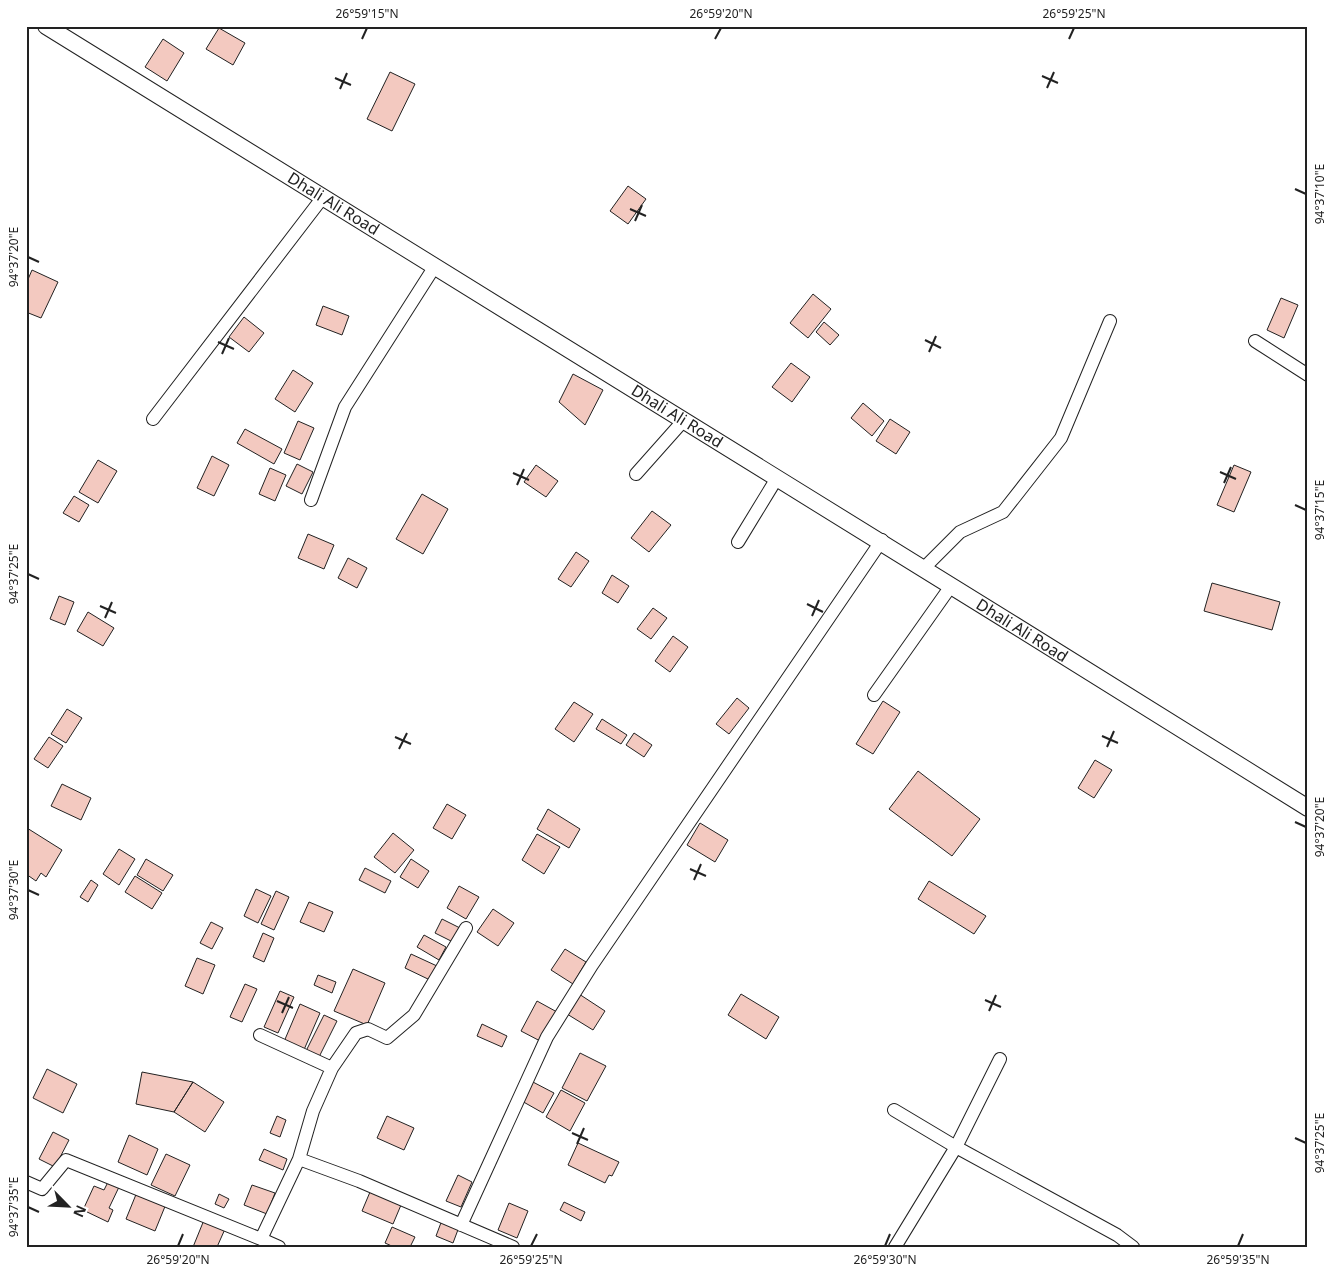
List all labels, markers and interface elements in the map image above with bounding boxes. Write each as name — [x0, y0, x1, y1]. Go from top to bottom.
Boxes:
text: 26°59'15"N — [335, 5, 399, 22]
text: 26°59'20"N — [689, 5, 753, 22]
text: 26°59'25"N — [1042, 5, 1106, 22]
text: 94°37'10"E — [1311, 164, 1328, 224]
street label: Dhali Ali Road — [284, 167, 384, 240]
text: 94°37'20"E — [5, 227, 22, 287]
street label: Dhali Ali Road — [627, 379, 727, 453]
text: 94°37'15"E — [1311, 480, 1328, 540]
text: 94°37'25"E — [5, 544, 22, 604]
street label: Dhali Ali Road — [972, 593, 1072, 667]
text: 94°37'20"E — [1311, 797, 1328, 857]
text: 94°37'30"E — [5, 860, 22, 920]
text: 94°37'25"E — [1311, 1113, 1328, 1173]
text: 94°37'35"E — [5, 1177, 22, 1237]
north arrow — [42, 1180, 92, 1230]
text: N — [69, 1202, 91, 1221]
text: 26°59'20"N — [146, 1251, 210, 1268]
text: 26°59'25"N — [499, 1251, 563, 1268]
text: 26°59'30"N — [853, 1251, 917, 1268]
text: 26°59'35"N — [1206, 1251, 1270, 1268]

